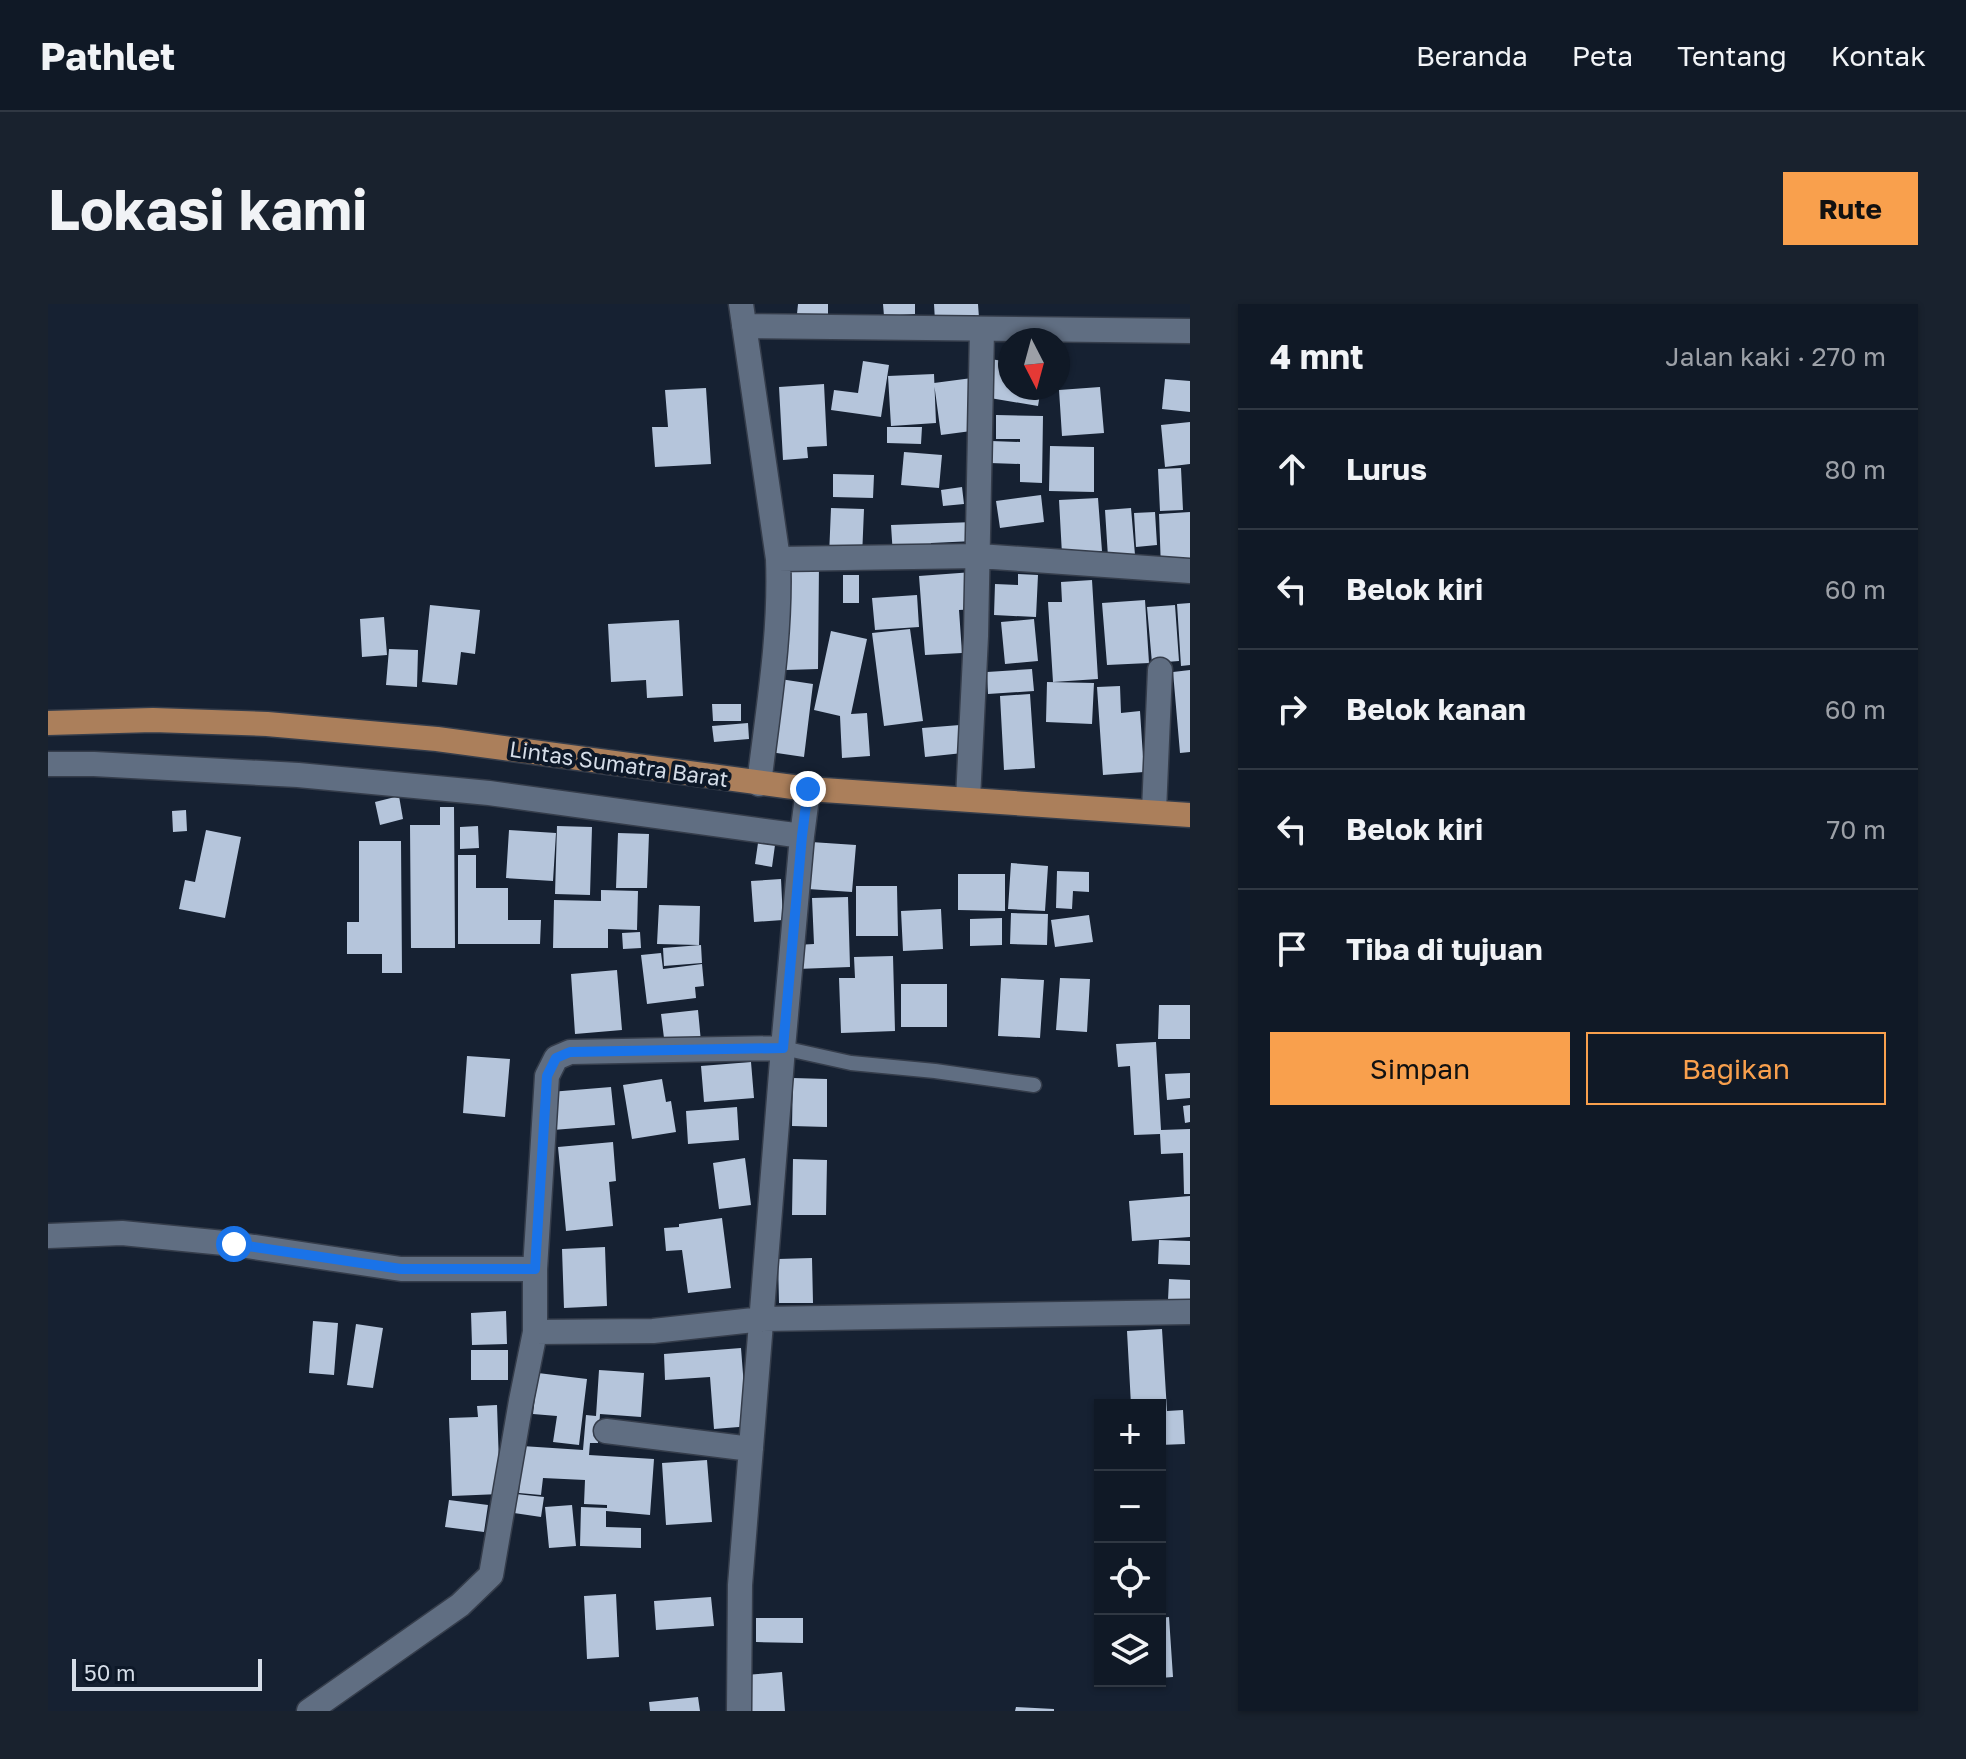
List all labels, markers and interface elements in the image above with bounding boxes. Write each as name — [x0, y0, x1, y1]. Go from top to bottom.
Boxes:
text: Pathlet — [40, 33, 175, 78]
text: Beranda — [1416, 39, 1528, 72]
text: Peta — [1572, 39, 1633, 72]
text: Tentang — [1677, 39, 1787, 72]
text: Kontak — [1831, 39, 1926, 72]
button: Rute — [1783, 172, 1918, 245]
text: Lokasi kami — [48, 175, 367, 242]
north arrow — [998, 328, 1070, 400]
text: 4 mnt — [1270, 336, 1364, 376]
text: Jalan kaki · 270 m — [1665, 341, 1886, 372]
icon: ahead — [1270, 447, 1314, 491]
text: Lurus — [1346, 451, 1427, 487]
text: 80 m — [1825, 454, 1886, 485]
icon: left — [1270, 567, 1314, 611]
text: Belok kiri — [1346, 571, 1483, 607]
text: 60 m — [1825, 574, 1886, 605]
icon: right — [1270, 687, 1314, 731]
text: Belok kanan — [1346, 691, 1526, 727]
text: 60 m — [1825, 694, 1886, 725]
street label: Lintas Sumatra Barat — [508, 735, 730, 792]
route end — [790, 771, 826, 807]
icon: left — [1270, 807, 1314, 851]
text: Belok kiri — [1346, 811, 1483, 847]
text: 70 m — [1827, 814, 1886, 845]
icon: arrive — [1270, 927, 1314, 971]
text: Tiba di tujuan — [1346, 931, 1543, 967]
button: Simpan — [1270, 1032, 1570, 1105]
button: Bagikan — [1586, 1032, 1886, 1105]
route start — [216, 1226, 252, 1262]
map controls — [1094, 1399, 1166, 1687]
button: + — [1094, 1399, 1166, 1471]
button: − — [1094, 1471, 1166, 1543]
button: locate — [1094, 1543, 1166, 1615]
button: layers — [1094, 1615, 1166, 1687]
scale bar — [72, 1655, 262, 1691]
text: 50 m — [84, 1659, 135, 1686]

